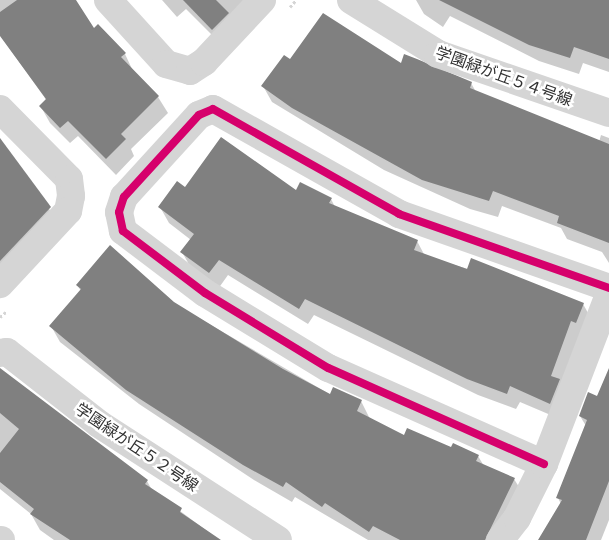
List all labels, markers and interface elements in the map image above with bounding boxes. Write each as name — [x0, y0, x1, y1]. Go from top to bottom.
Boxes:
street label: 学園緑が丘５４号線 — [433, 42, 575, 110]
street label: 学園緑が丘５２号線 — [72, 399, 202, 495]

